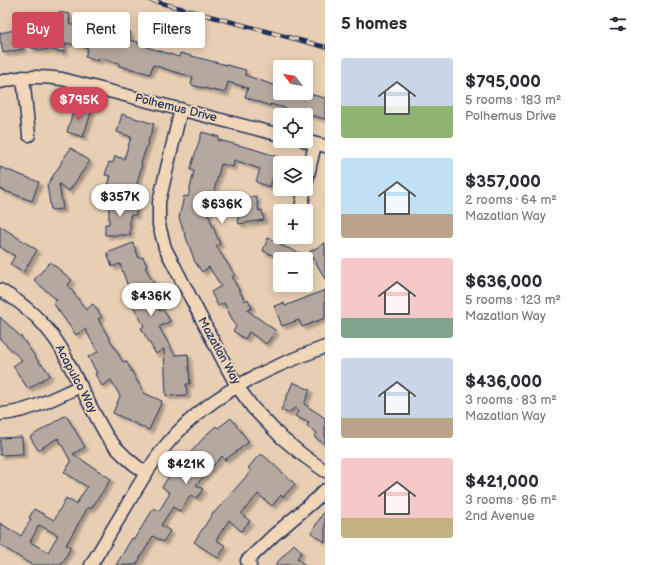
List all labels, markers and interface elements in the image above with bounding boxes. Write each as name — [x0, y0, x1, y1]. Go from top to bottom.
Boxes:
chip: Buy — [12, 12, 64, 48]
chip: Rent — [72, 12, 130, 48]
chip: Filters — [138, 12, 205, 48]
icon: filters — [607, 13, 629, 35]
text: 5 homes — [341, 14, 407, 34]
north arrow — [273, 60, 313, 100]
map controls — [273, 60, 313, 292]
text: $795,000 — [465, 72, 541, 92]
icon: home — [373, 74, 421, 122]
pin: $795K — [51, 87, 107, 121]
street label: Polhemus Drive — [133, 91, 219, 125]
text: $795K — [59, 92, 99, 108]
text: 5 rooms · 183 m² — [465, 92, 561, 108]
button: locate — [273, 108, 313, 148]
text: Polhemus Drive — [465, 108, 556, 124]
button: layers — [273, 156, 313, 196]
text: $357,000 — [465, 172, 541, 192]
icon: home — [373, 174, 421, 222]
pin: $357K — [92, 184, 148, 218]
text: $357K — [100, 189, 140, 205]
pin: $636K — [194, 191, 250, 225]
text: 2 rooms · 64 m² — [465, 192, 557, 208]
text: $636K — [202, 196, 242, 212]
button: + — [273, 204, 313, 244]
text: Mazatlan Way — [465, 208, 546, 224]
button: − — [273, 252, 313, 292]
text: $636,000 — [465, 272, 542, 292]
icon: home — [373, 274, 421, 322]
pin: $436K — [123, 283, 179, 317]
text: $436K — [131, 288, 171, 304]
text: 5 rooms · 123 m² — [465, 292, 561, 308]
text: Mazatlan Way — [465, 308, 546, 324]
street label: Mazatlan Way — [194, 315, 244, 388]
street label: Acapulco Way — [52, 342, 100, 416]
text: $436,000 — [465, 372, 542, 392]
icon: home — [373, 374, 421, 422]
text: 3 rooms · 83 m² — [465, 392, 557, 408]
text: Mazatlan Way — [465, 408, 546, 424]
pin: $421K — [158, 451, 214, 485]
text: $421K — [167, 456, 205, 472]
text: $421,000 — [465, 472, 539, 492]
icon: home — [373, 474, 421, 522]
text: 3 rooms · 86 m² — [465, 492, 557, 508]
text: 2nd Avenue — [465, 508, 535, 524]

